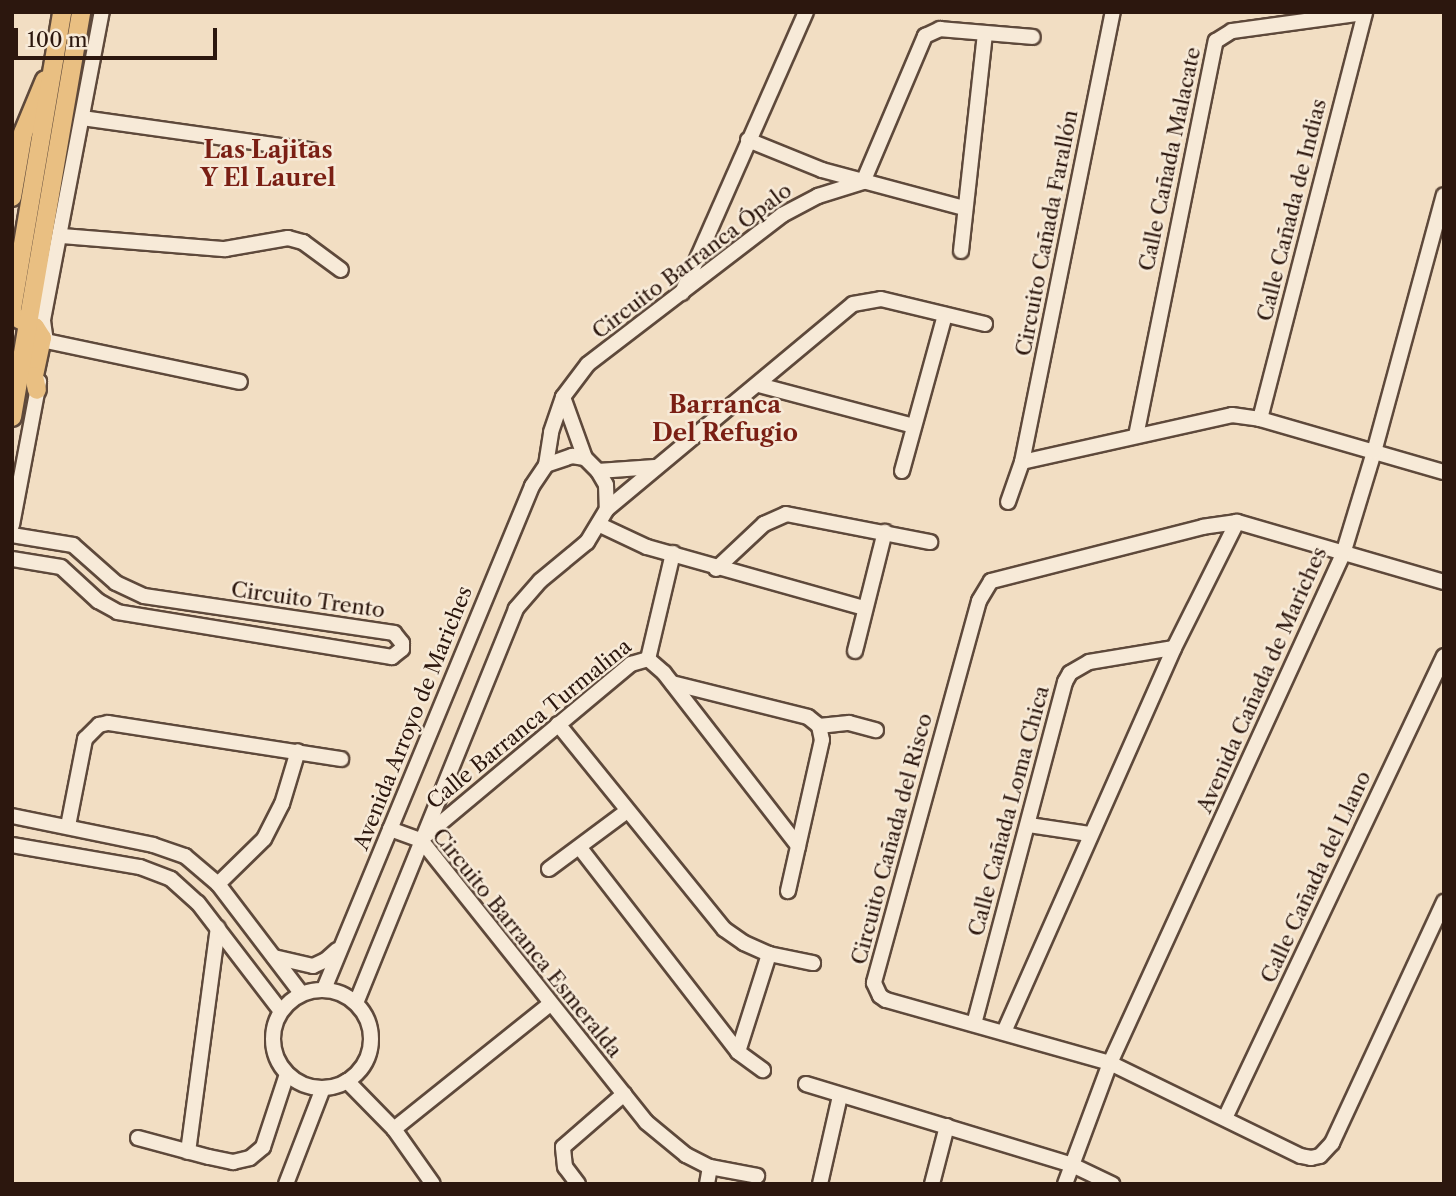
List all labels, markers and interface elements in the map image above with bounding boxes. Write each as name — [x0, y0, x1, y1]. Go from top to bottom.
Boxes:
scale bar — [18, 14, 220, 58]
text: 100 m — [27, 27, 88, 52]
street label: Calle Cañada Malacate — [1134, 45, 1206, 273]
street label: Calle Cañada de Indias — [1252, 96, 1332, 324]
street label: Circuito Cañada Farallón — [1011, 108, 1083, 358]
district label: Las Lajitas Y El Laurel — [200, 136, 336, 192]
street label: Circuito Barranca Ópalo — [587, 178, 797, 344]
district label: Barranca Del Refugio — [652, 391, 798, 447]
street label: Avenida Cañada de Mariches — [1192, 543, 1332, 817]
street label: Circuito Trento — [229, 577, 387, 623]
street label: Avenida Arroyo de Mariches — [348, 582, 478, 854]
street label: Calle Barranca Turmalina — [421, 633, 637, 815]
street label: Calle Cañada Loma Chica — [963, 683, 1055, 939]
street label: Circuito Cañada del Risco — [846, 711, 938, 967]
street label: Calle Cañada del Llano — [1256, 767, 1376, 987]
street label: Circuito Barranca Esmeralda — [427, 823, 627, 1063]

